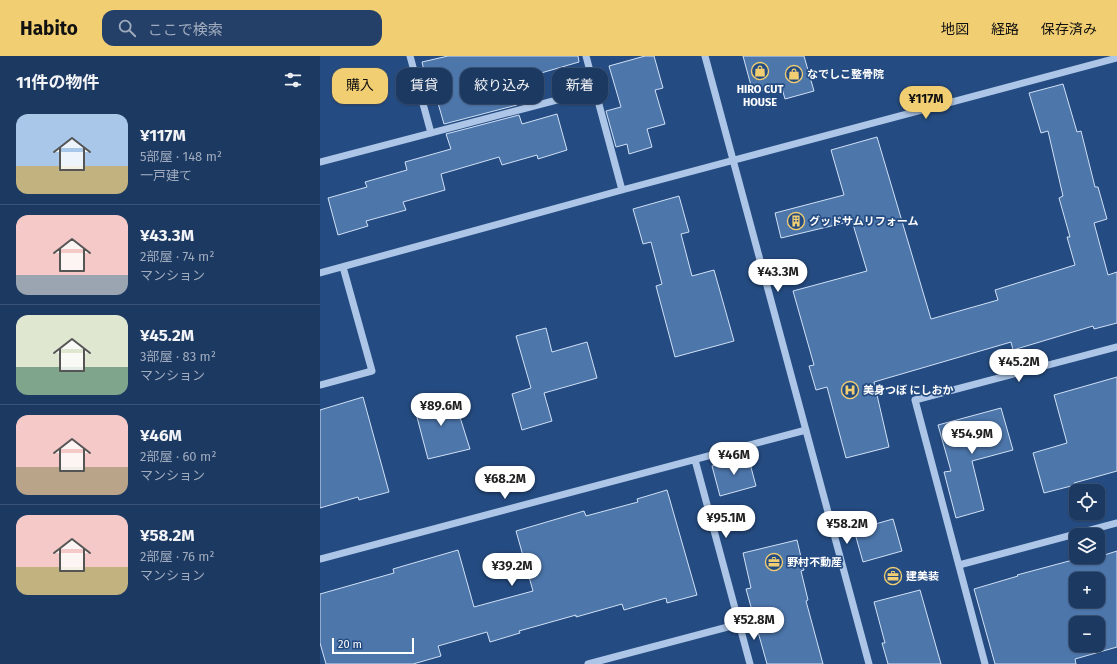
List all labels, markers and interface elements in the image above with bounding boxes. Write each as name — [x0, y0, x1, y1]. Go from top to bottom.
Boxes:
search box — [102, 10, 382, 46]
text: Habito — [20, 17, 78, 40]
icon: search — [116, 17, 138, 39]
text: ここで検索 — [148, 21, 223, 39]
text: 地図 — [941, 21, 969, 38]
text: 経路 — [991, 21, 1019, 38]
text: 保存済み — [1041, 21, 1097, 38]
shop icon: HIRO CUT HOUSE — [750, 61, 770, 81]
shop icon: なでしこ整骨院 — [784, 64, 804, 84]
chip: 購入 — [332, 68, 388, 104]
chip: 賃貸 — [396, 68, 452, 104]
chip: 絞り込み — [460, 68, 544, 104]
chip: 新着 — [552, 68, 608, 104]
place label: なでしこ整骨院 — [807, 68, 884, 81]
icon: filters — [282, 69, 304, 91]
text: 11件の物件 — [16, 72, 99, 93]
place label: HIRO CUT HOUSE — [737, 83, 783, 109]
pin: ¥117M — [898, 86, 954, 120]
text: ¥117M — [908, 91, 944, 106]
text: ¥117M — [140, 125, 186, 146]
icon: home — [48, 130, 96, 178]
text: 5部屋 · 148 m² — [140, 149, 222, 164]
text: 一戸建て — [140, 168, 192, 183]
building icon: グッドサムリフォーム — [786, 211, 806, 231]
place label: グッドサムリフォーム — [809, 215, 918, 228]
text: ¥43.3M — [140, 225, 194, 246]
icon: home — [48, 231, 96, 279]
text: 2部屋 · 74 m² — [140, 249, 214, 264]
pin: ¥43.3M — [745, 259, 811, 293]
text: ¥43.3M — [757, 264, 799, 279]
text: マンション — [140, 268, 205, 283]
text: ¥45.2M — [140, 325, 194, 346]
icon: home — [48, 331, 96, 379]
text: 3部屋 · 83 m² — [140, 349, 216, 364]
pin: ¥45.2M — [986, 349, 1052, 383]
text: ¥45.2M — [998, 354, 1040, 369]
text: マンション — [140, 368, 205, 383]
hospital icon: 美身つぼ にしおか — [840, 380, 860, 400]
place label: 美身つぼ にしおか — [863, 384, 954, 397]
pin: ¥89.6M — [408, 393, 474, 427]
text: ¥89.6M — [420, 398, 462, 413]
pin: ¥54.9M — [939, 421, 1005, 455]
text: ¥46M — [140, 425, 182, 446]
text: ¥54.9M — [951, 426, 993, 441]
icon: home — [48, 431, 96, 479]
pin: ¥46M — [710, 442, 758, 476]
text: ¥46M — [718, 447, 750, 462]
text: 2部屋 · 60 m² — [140, 449, 216, 464]
pin: ¥68.2M — [472, 466, 538, 500]
text: マンション — [140, 468, 205, 483]
text: ¥68.2M — [484, 471, 526, 486]
map controls — [1069, 484, 1105, 652]
button: locate — [1069, 484, 1105, 520]
pin: ¥95.1M — [693, 505, 759, 539]
text: ¥95.1M — [706, 510, 746, 525]
pin: ¥58.2M — [814, 511, 880, 545]
text: ¥58.2M — [826, 516, 868, 531]
text: ¥58.2M — [140, 525, 195, 546]
button: layers — [1069, 528, 1105, 564]
icon: home — [48, 531, 96, 579]
text: 2部屋 · 76 m² — [140, 549, 215, 564]
office icon: 野村不動産 — [764, 552, 784, 572]
pin: ¥39.2M — [479, 553, 545, 587]
place label: 野村不動産 — [787, 556, 842, 569]
text: ¥39.2M — [491, 558, 533, 573]
office icon: 建美装 — [883, 566, 903, 586]
text: マンション — [140, 568, 205, 583]
place label: 建美装 — [906, 570, 939, 583]
button: + — [1069, 572, 1105, 608]
pin: ¥52.8M — [721, 607, 787, 641]
text: ¥52.8M — [733, 612, 775, 627]
button: − — [1069, 616, 1105, 652]
scale bar — [332, 636, 414, 655]
text: 20 m — [338, 638, 362, 651]

